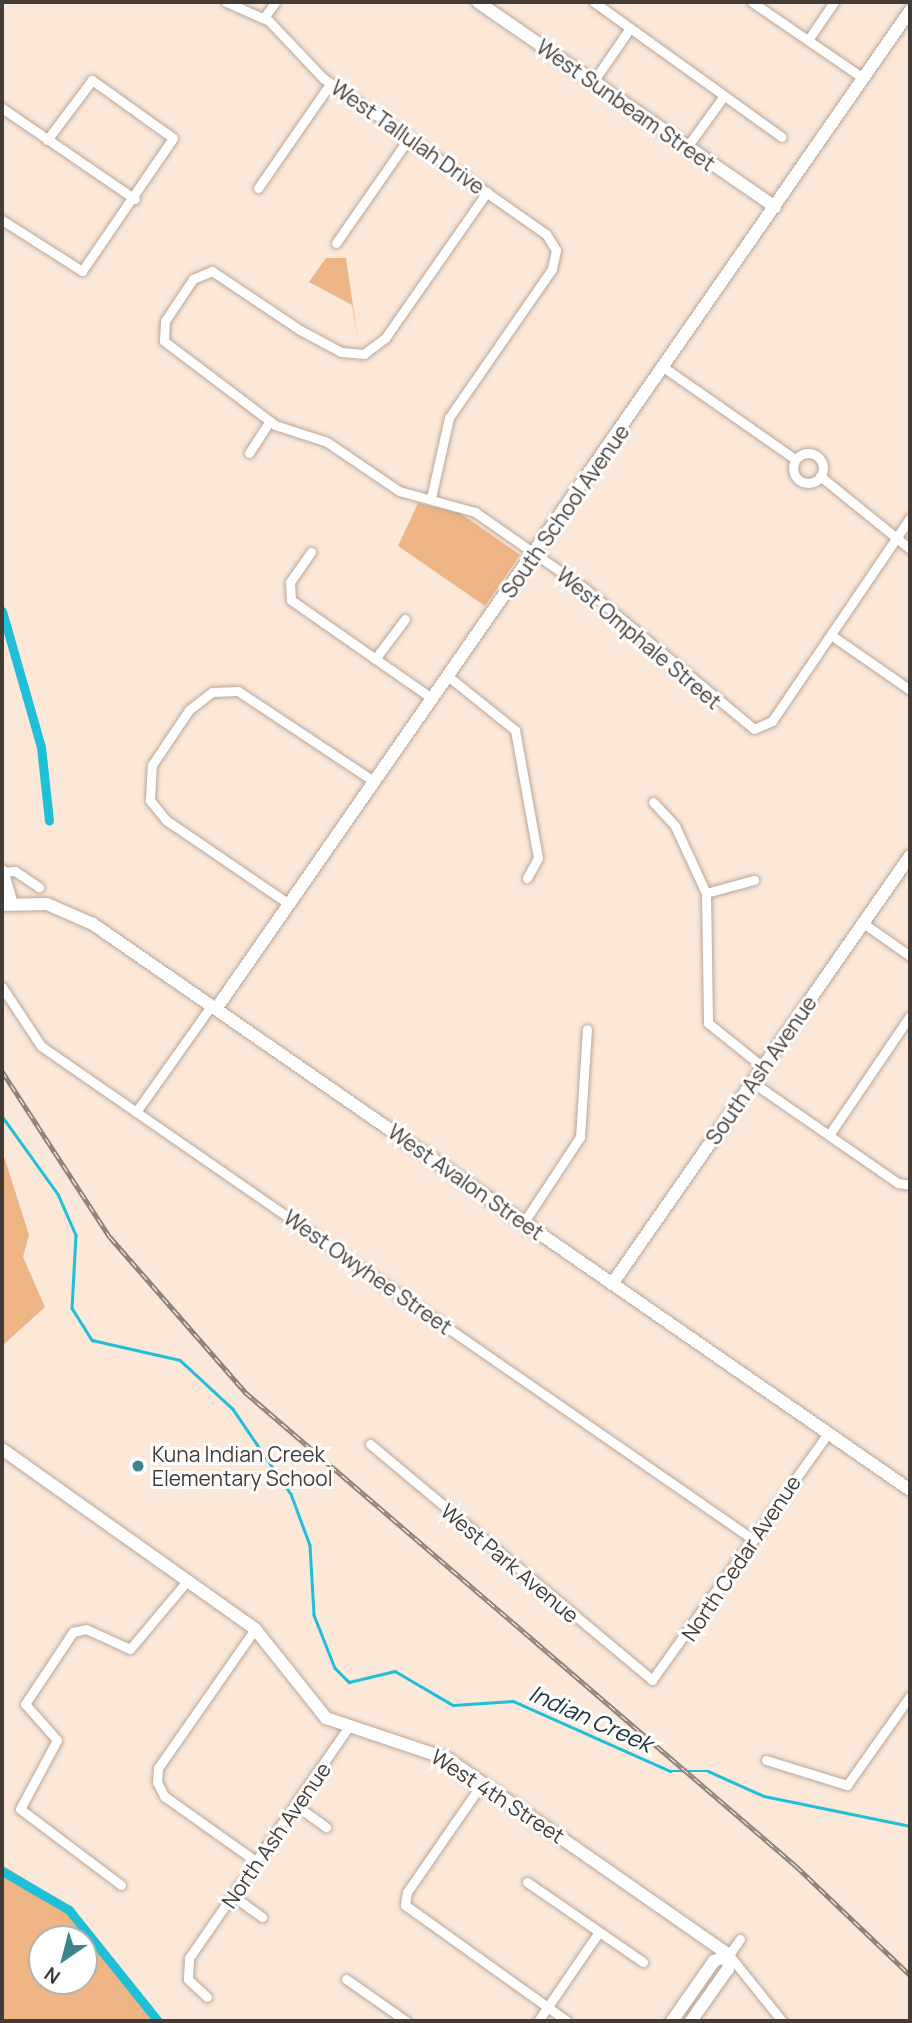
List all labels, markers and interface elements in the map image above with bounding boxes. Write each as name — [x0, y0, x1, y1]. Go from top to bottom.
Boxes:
street label: West Sunbeam Street — [532, 34, 720, 176]
street label: West Tallulah Drive — [326, 75, 490, 199]
street label: South School Avenue — [496, 419, 634, 603]
street label: West Omphale Street — [552, 562, 726, 714]
street label: South Ash Avenue — [700, 991, 822, 1149]
street label: West Avalon Street — [383, 1119, 549, 1245]
street label: West Owyhee Street — [279, 1204, 457, 1340]
place label: Kuna Indian Creek Elementary School — [152, 1441, 333, 1491]
marker: Kuna Indian Creek Elementary School — [130, 1458, 146, 1474]
street label: North Cedar Avenue — [676, 1470, 806, 1646]
street label: West Park Avenue — [436, 1498, 584, 1628]
water label: Indian Creek — [525, 1679, 657, 1757]
street label: West 4th Street — [427, 1744, 569, 1848]
street label: North Ash Avenue — [216, 1757, 336, 1913]
north arrow — [28, 1925, 98, 1995]
text: N — [39, 1961, 65, 1990]

